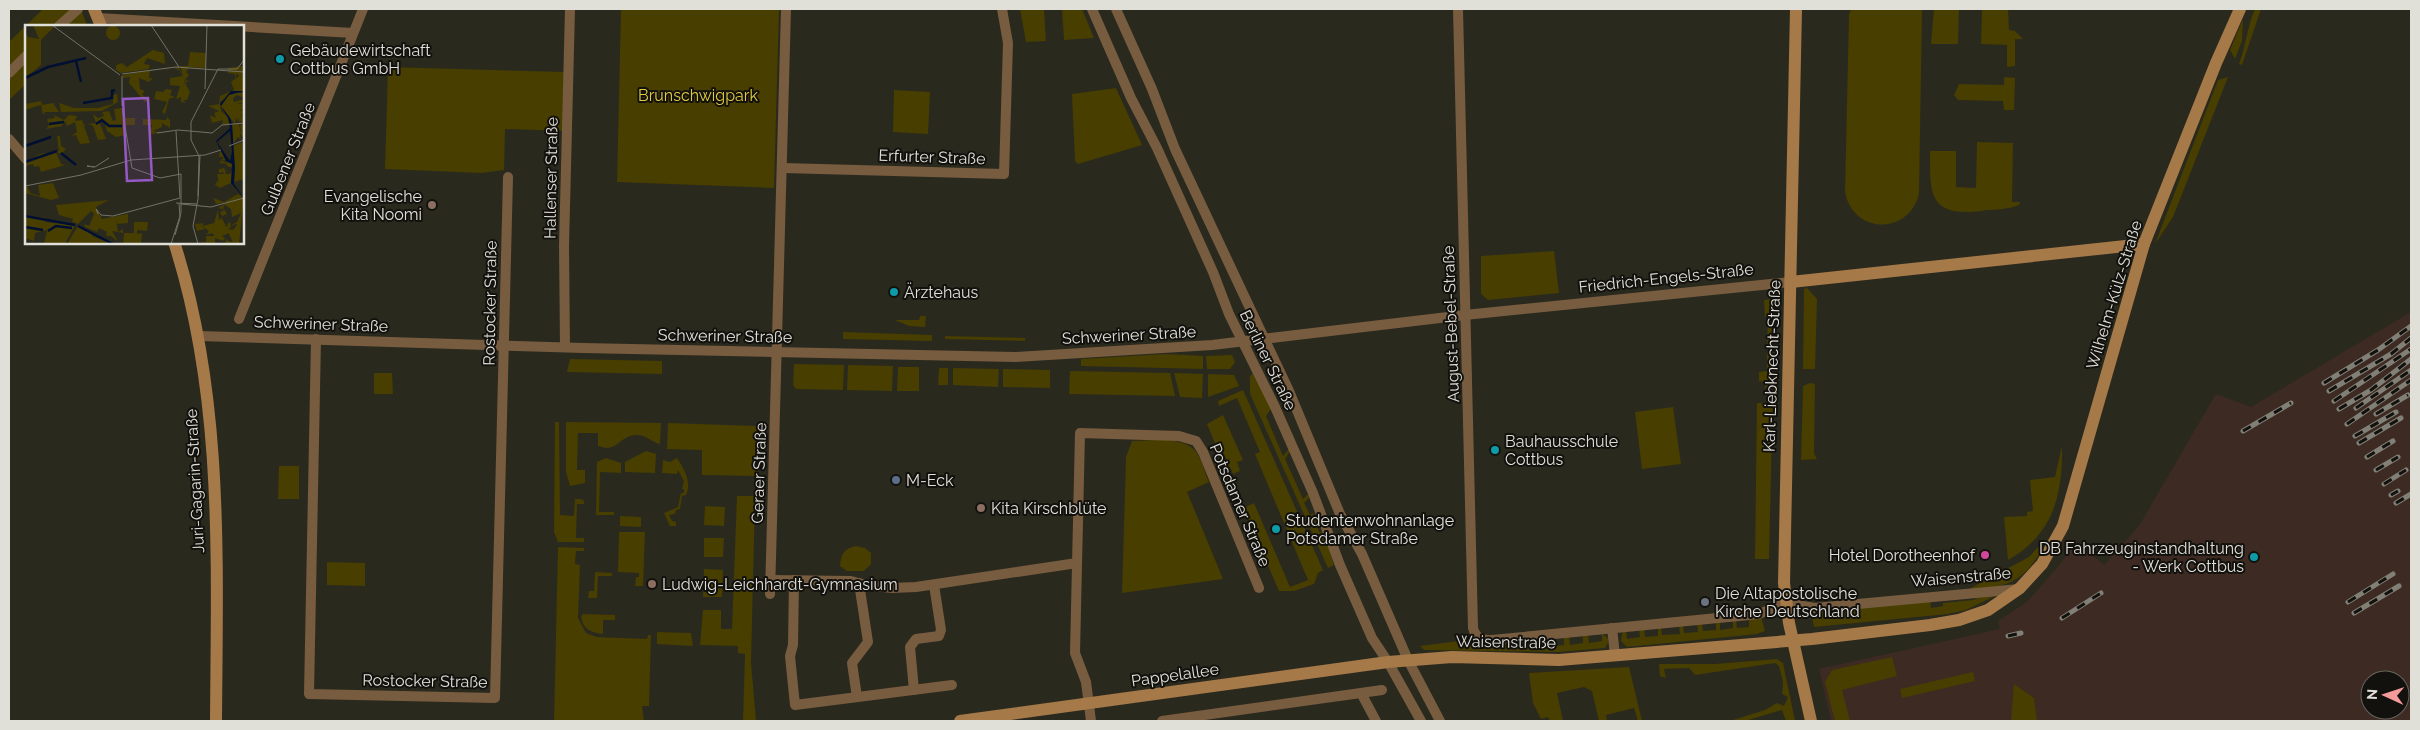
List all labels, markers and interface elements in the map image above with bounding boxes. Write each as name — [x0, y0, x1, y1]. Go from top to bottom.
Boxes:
inset map — [25, 25, 244, 244]
place label: Gebäudewirtschaft Cottbus GmbH — [290, 41, 431, 78]
marker: Gebäudewirtschaft Cottbus GmbH — [274, 53, 286, 65]
park label: Brunschwigpark — [638, 86, 758, 105]
street label: Gulbener Straße — [257, 100, 319, 218]
street label: Hallenser Straße — [540, 117, 562, 239]
street label: Erfurter Straße — [878, 146, 986, 168]
place label: Evangelische Kita Noomi — [324, 187, 422, 224]
marker: Evangelische Kita Noomi — [426, 199, 438, 211]
street label: Wilhelm-Külz-Straße — [2082, 218, 2146, 372]
street label: Rostocker Straße — [479, 240, 501, 366]
street label: August-Bebel-Straße — [1439, 245, 1463, 403]
street label: Friedrich-Engels-Straße — [1578, 259, 1754, 297]
street label: Karl-Liebknecht-Straße — [1759, 280, 1785, 452]
place label: Ärztehaus — [904, 282, 978, 302]
marker: Ärztehaus — [888, 286, 900, 298]
street label: Berliner Straße — [1236, 307, 1300, 413]
street label: Schweriner Straße — [254, 312, 388, 336]
street label: Schweriner Straße — [1061, 322, 1197, 348]
street label: Schweriner Straße — [658, 325, 792, 347]
street label: Juri-Gagarin-Straße — [182, 408, 208, 554]
street label: Geraer Straße — [748, 422, 770, 524]
place label: Bauhausschule Cottbus — [1505, 432, 1618, 469]
street label: Potsdamer Straße — [1206, 441, 1274, 569]
marker: Bauhausschule Cottbus — [1489, 444, 1501, 456]
place label: M-Eck — [906, 471, 954, 490]
marker: M-Eck — [890, 474, 902, 486]
place label: Kita Kirschblüte — [991, 499, 1107, 518]
marker: Kita Kirschblüte — [975, 502, 987, 514]
place label: Studentenwohnanlage Potsdamer Straße — [1286, 511, 1454, 548]
marker: Studentenwohnanlage Potsdamer Straße — [1270, 523, 1282, 535]
place label: DB Fahrzeuginstandhaltung - Werk Cottbus — [2039, 539, 2244, 576]
place label: Hotel Dorotheenhof — [1829, 546, 1976, 565]
marker: Hotel Dorotheenhof — [1979, 549, 1991, 561]
marker: DB Fahrzeuginstandhaltung - Werk Cottbus — [2248, 551, 2260, 563]
street label: Waisenstraße — [1910, 563, 2012, 591]
place label: Ludwig-Leichhardt-Gymnasium — [662, 575, 898, 594]
marker: Ludwig-Leichhardt-Gymnasium — [646, 578, 658, 590]
place label: Die Altapostolische Kirche Deutschland — [1715, 584, 1860, 621]
marker: Die Altapostolische Kirche Deutschland — [1699, 596, 1711, 608]
street label: Waisenstraße — [1456, 632, 1556, 652]
street label: Pappelallee — [1130, 659, 1220, 691]
street label: Rostocker Straße — [362, 670, 488, 692]
north arrow — [2360, 670, 2410, 720]
text: N — [2364, 689, 2380, 700]

